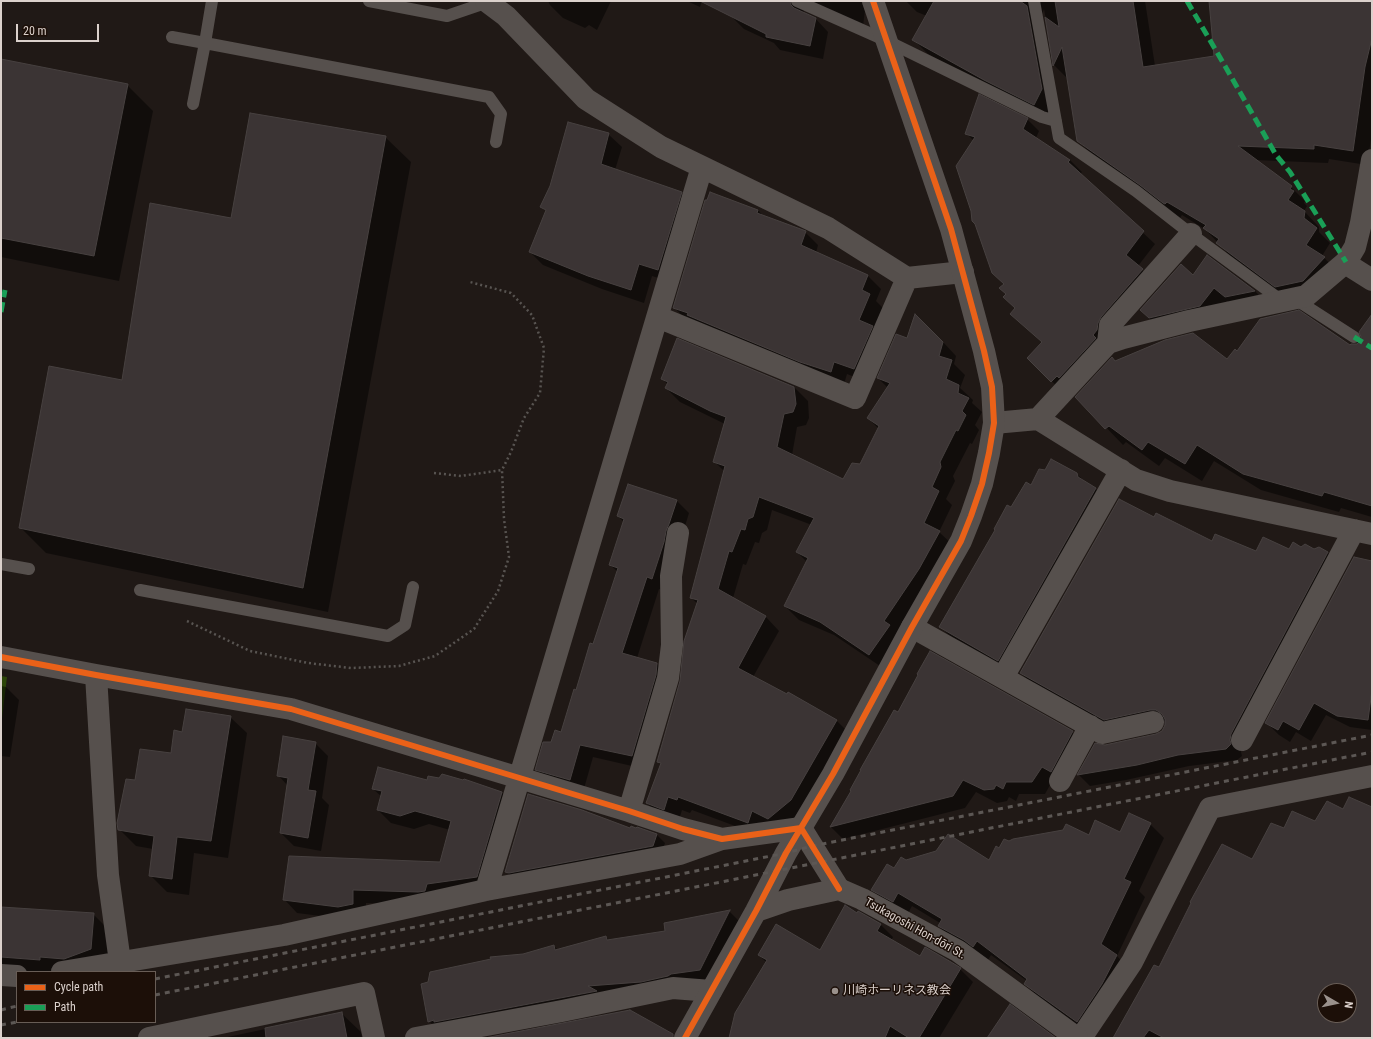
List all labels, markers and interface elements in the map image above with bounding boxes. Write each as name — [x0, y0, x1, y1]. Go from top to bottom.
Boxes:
scale bar — [18, 16, 101, 42]
text: 20 m — [23, 24, 47, 38]
street label: Tsukagoshi Hon-dōri St. — [862, 895, 968, 963]
legend — [16, 971, 156, 1023]
text: Cycle path — [54, 980, 103, 994]
north arrow — [1317, 983, 1357, 1023]
place label: 川崎ホーリネス教会 — [843, 984, 951, 998]
marker: 川崎ホーリネス教会 — [830, 986, 840, 996]
text: Path — [54, 1000, 76, 1014]
text: N — [1341, 1000, 1355, 1009]

